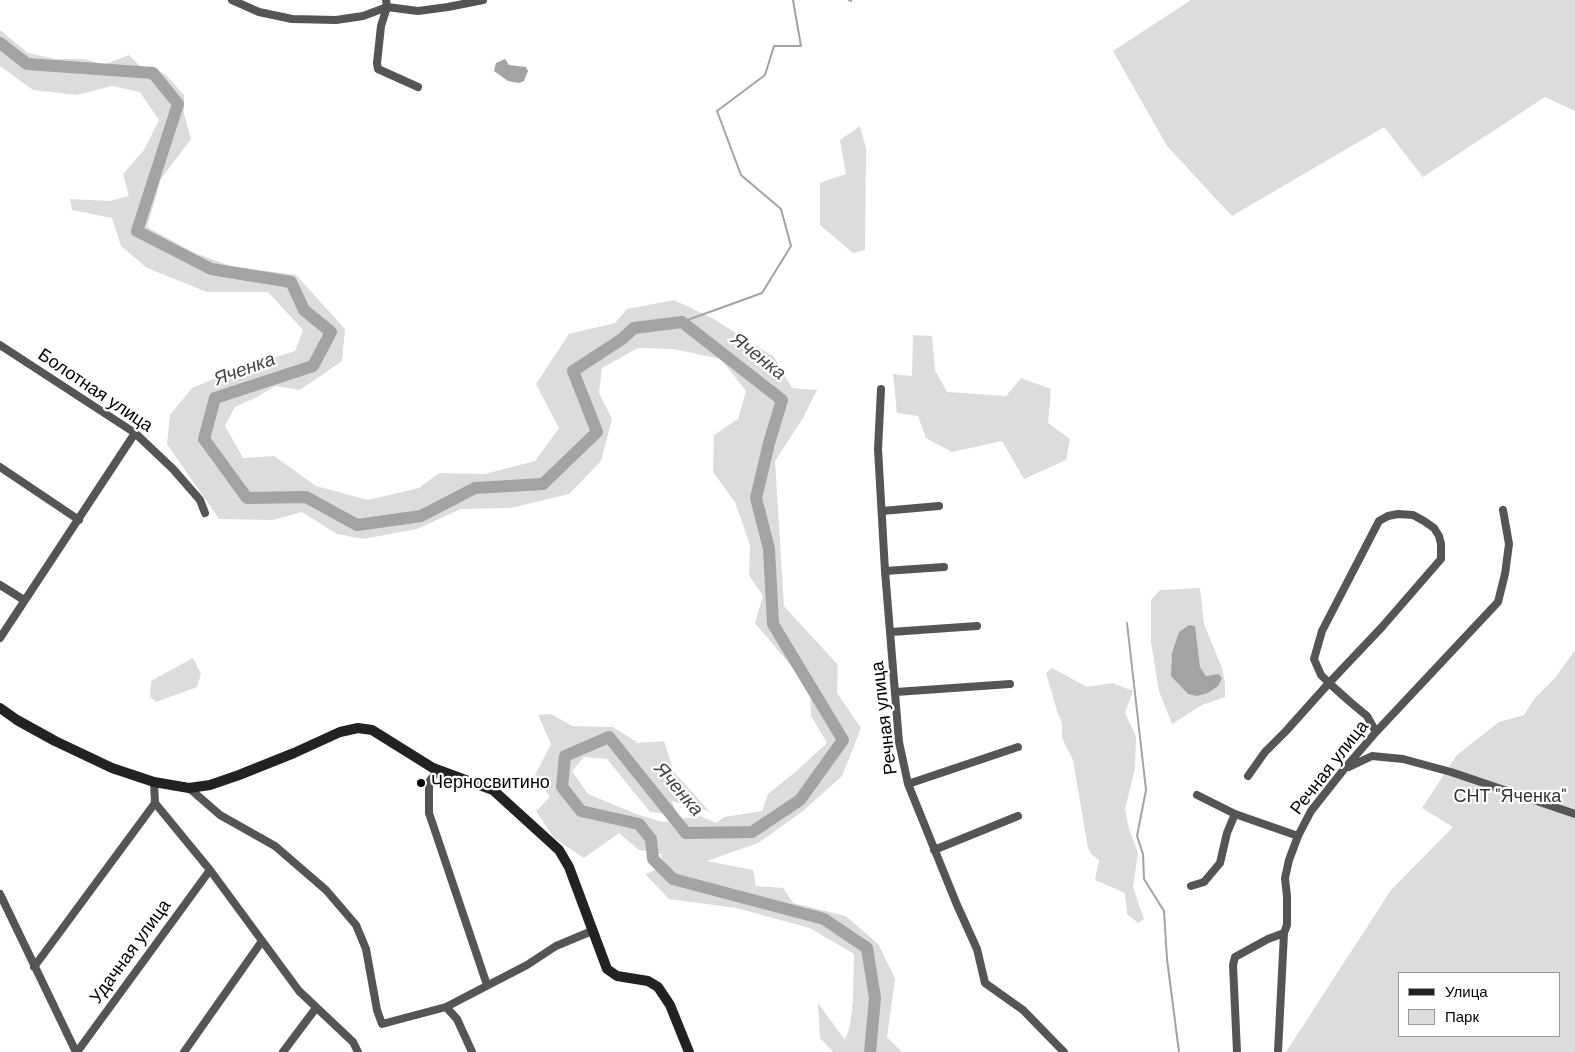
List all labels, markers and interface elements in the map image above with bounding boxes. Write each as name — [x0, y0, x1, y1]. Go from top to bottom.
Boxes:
water label: Яченка — [726, 329, 790, 385]
street label: Болотная улица — [33, 345, 157, 437]
water label: Яченка — [211, 348, 279, 392]
street label: Речная улица — [867, 660, 903, 776]
street label: Речная улица — [1286, 716, 1374, 820]
water label: Яченка — [649, 759, 707, 821]
place label: Черносвитино — [431, 772, 550, 794]
marker: Черносвитино — [415, 777, 427, 789]
park label: СНТ "Яченка" — [1454, 786, 1566, 808]
street label: Удачная улица — [86, 896, 176, 1008]
legend — [1398, 972, 1560, 1037]
text: Улица — [1445, 982, 1488, 1002]
text: Парк — [1445, 1007, 1479, 1027]

